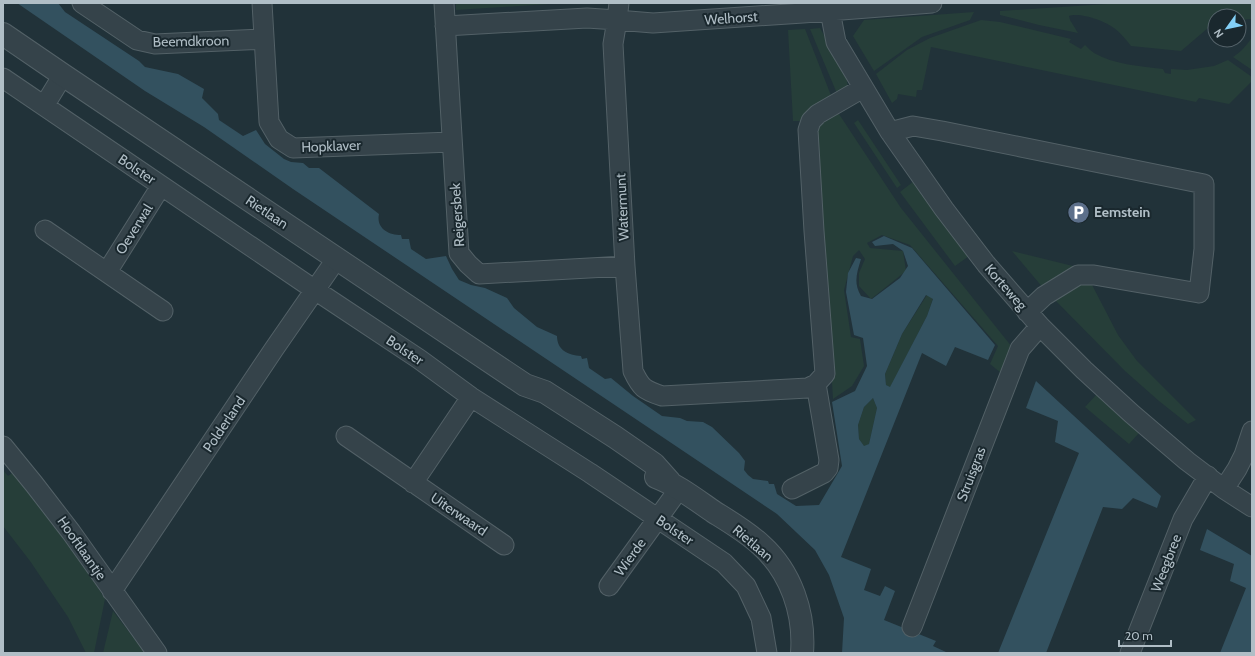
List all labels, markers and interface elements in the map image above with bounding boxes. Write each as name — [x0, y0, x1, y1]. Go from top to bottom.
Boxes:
street label: Welhorst — [704, 7, 759, 29]
north arrow — [1207, 8, 1247, 48]
text: N — [1211, 26, 1227, 41]
street label: Beemdkroon — [153, 31, 230, 51]
street label: Hopklaver — [301, 136, 362, 156]
street label: Bolster — [115, 150, 160, 188]
street label: Watermunt — [611, 173, 633, 241]
street label: Reigersbek — [446, 182, 468, 247]
street label: Rietlaan — [242, 191, 292, 233]
parking icon: Eemstein — [1065, 199, 1091, 225]
street label: Oeverwal — [111, 200, 157, 258]
place label: Eemstein — [1094, 203, 1150, 221]
street label: Korteweg — [981, 260, 1032, 315]
street label: Bolster — [383, 331, 428, 369]
street label: Polderland — [199, 393, 249, 455]
street label: Struisgras — [952, 444, 990, 504]
street label: Uiterwaard — [427, 488, 491, 540]
street label: Bolster — [653, 511, 698, 549]
street label: Hooftlaantje — [53, 513, 111, 583]
street label: Rietlaan — [729, 521, 777, 565]
street label: Weegbree — [1147, 532, 1185, 594]
street label: Wierde — [610, 535, 650, 579]
scale bar — [1119, 622, 1171, 648]
text: 20 m — [1125, 628, 1153, 643]

